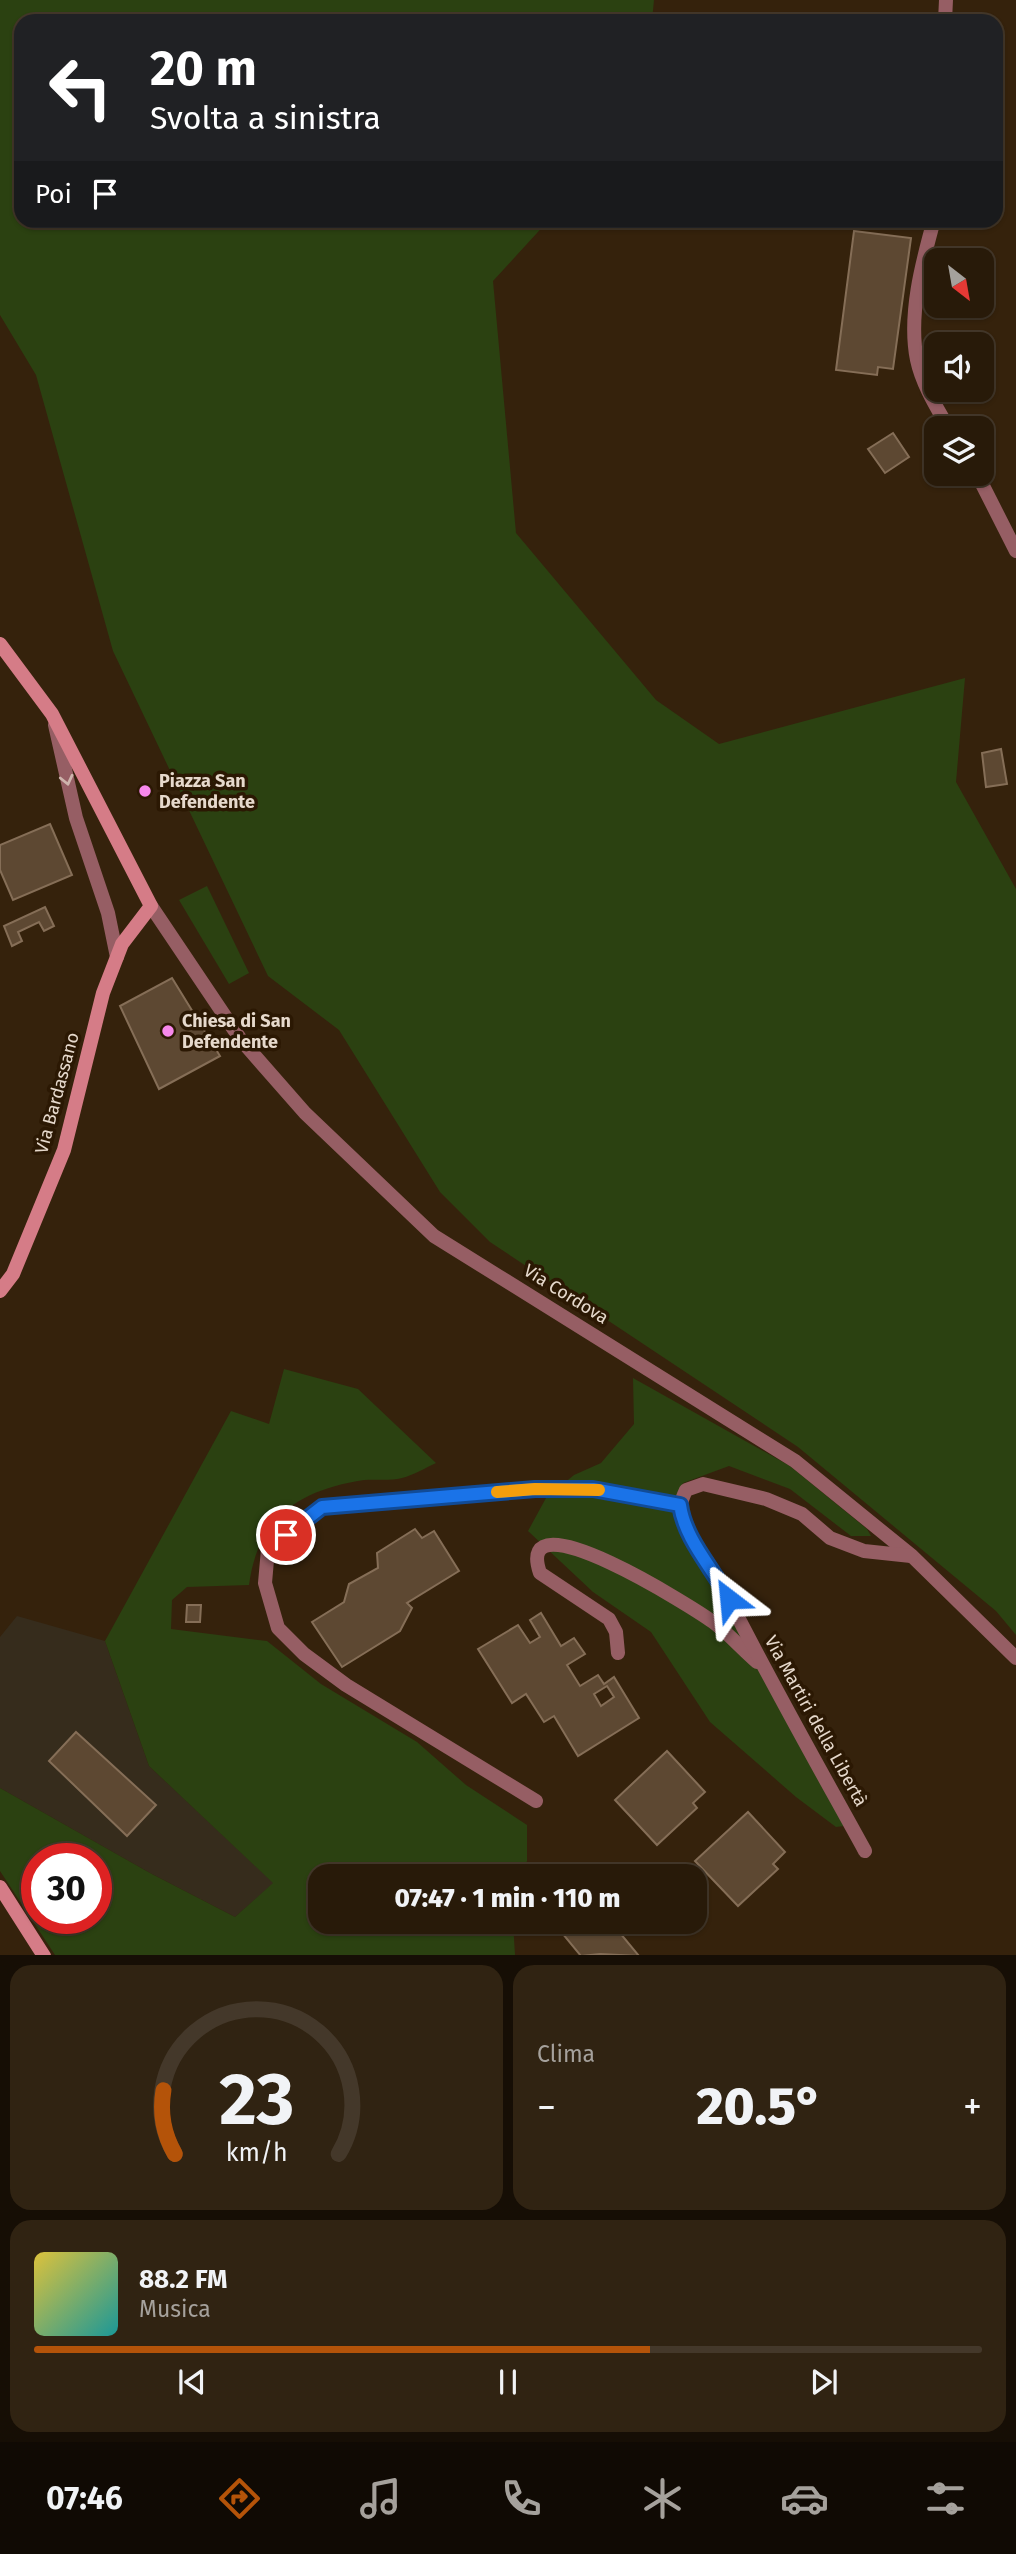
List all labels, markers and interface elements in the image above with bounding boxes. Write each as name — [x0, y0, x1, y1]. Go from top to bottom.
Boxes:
text: 20 m — [150, 39, 257, 98]
icon: left — [35, 42, 126, 133]
text: Svolta a sinistra — [150, 99, 381, 137]
icon: arrive — [86, 175, 124, 213]
text: Poi — [35, 179, 72, 210]
north arrow — [924, 248, 994, 318]
map controls — [924, 248, 994, 486]
button: sound — [924, 332, 994, 402]
button: layers — [924, 416, 994, 486]
place label: Piazza San Defendente — [159, 770, 255, 813]
one-way arrow — [59, 774, 74, 786]
marker: Piazza San Defendente — [137, 783, 153, 799]
place label: Chiesa di San Defendente — [182, 1010, 291, 1053]
marker: Chiesa di San Defendente — [160, 1023, 176, 1039]
street label: Via Bardassano — [30, 1030, 84, 1156]
street label: Via Cordova — [520, 1259, 612, 1329]
pin — [256, 1505, 316, 1565]
icon: arrive — [267, 1516, 305, 1554]
position arrow — [692, 1562, 766, 1636]
street label: Via Martiri della Libertà — [760, 1632, 872, 1810]
speed limit sign: 30 — [21, 1843, 112, 1934]
text: 07:47 · 1 min · 110 m — [395, 1883, 620, 1914]
text: Clima — [537, 2040, 595, 2068]
text: 23 — [219, 2056, 294, 2143]
text: 20.5° — [697, 2075, 823, 2138]
text: − — [537, 2084, 556, 2130]
text: + — [963, 2084, 982, 2130]
text: km/h — [226, 2137, 287, 2167]
text: 88.2 FM — [139, 2264, 227, 2295]
text: Musica — [139, 2295, 211, 2323]
icon: previous — [173, 2363, 211, 2401]
icon: pause — [489, 2363, 527, 2401]
icon: next — [805, 2363, 843, 2401]
icon: directions — [215, 2474, 264, 2523]
icon: music — [356, 2474, 405, 2523]
icon: phone — [497, 2474, 546, 2523]
icon: climate — [638, 2474, 687, 2523]
icon: car — [780, 2474, 829, 2523]
icon: filters — [921, 2474, 970, 2523]
text: 07:46 — [46, 2479, 123, 2517]

